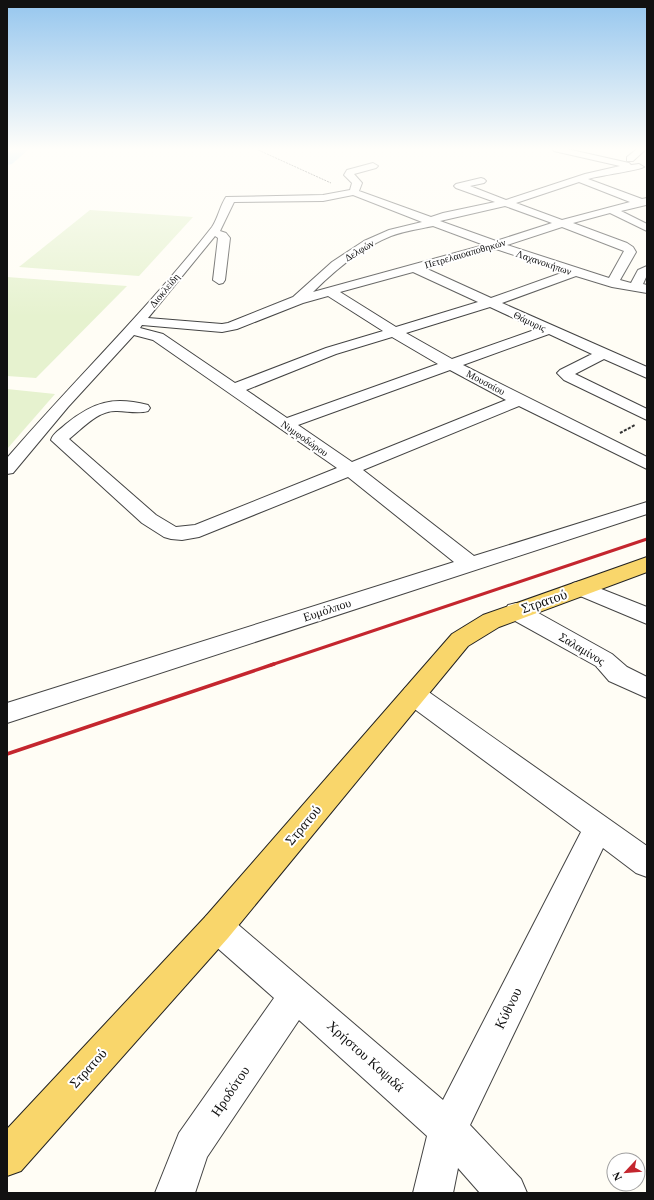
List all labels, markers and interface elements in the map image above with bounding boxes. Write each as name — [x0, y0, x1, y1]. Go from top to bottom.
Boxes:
street label: Δελφών — [343, 237, 376, 263]
street label: Πετρελαιοαποθηκών — [423, 237, 507, 270]
street label: Λαχανοκήπων — [515, 248, 573, 277]
street label: Διοκλείδη — [147, 271, 182, 310]
street label: Θάμυρις — [512, 309, 548, 334]
street label: Μουσαίου — [465, 368, 507, 397]
street label: Νυμφοδώρου — [279, 418, 330, 459]
street label: Στρατού — [519, 587, 569, 616]
street label: Ευμόλπου — [301, 596, 353, 624]
street label: Σαλαμίνος — [556, 630, 608, 668]
street label: Στρατού — [282, 802, 324, 848]
street label: Κύθνου — [492, 985, 525, 1031]
street label: Χρήστου Κοψιδά — [324, 1018, 408, 1095]
street label: Στρατού — [67, 1046, 110, 1091]
street label: Ηροδότου — [208, 1063, 253, 1119]
north arrow — [606, 1152, 646, 1192]
text: N — [610, 1170, 624, 1183]

